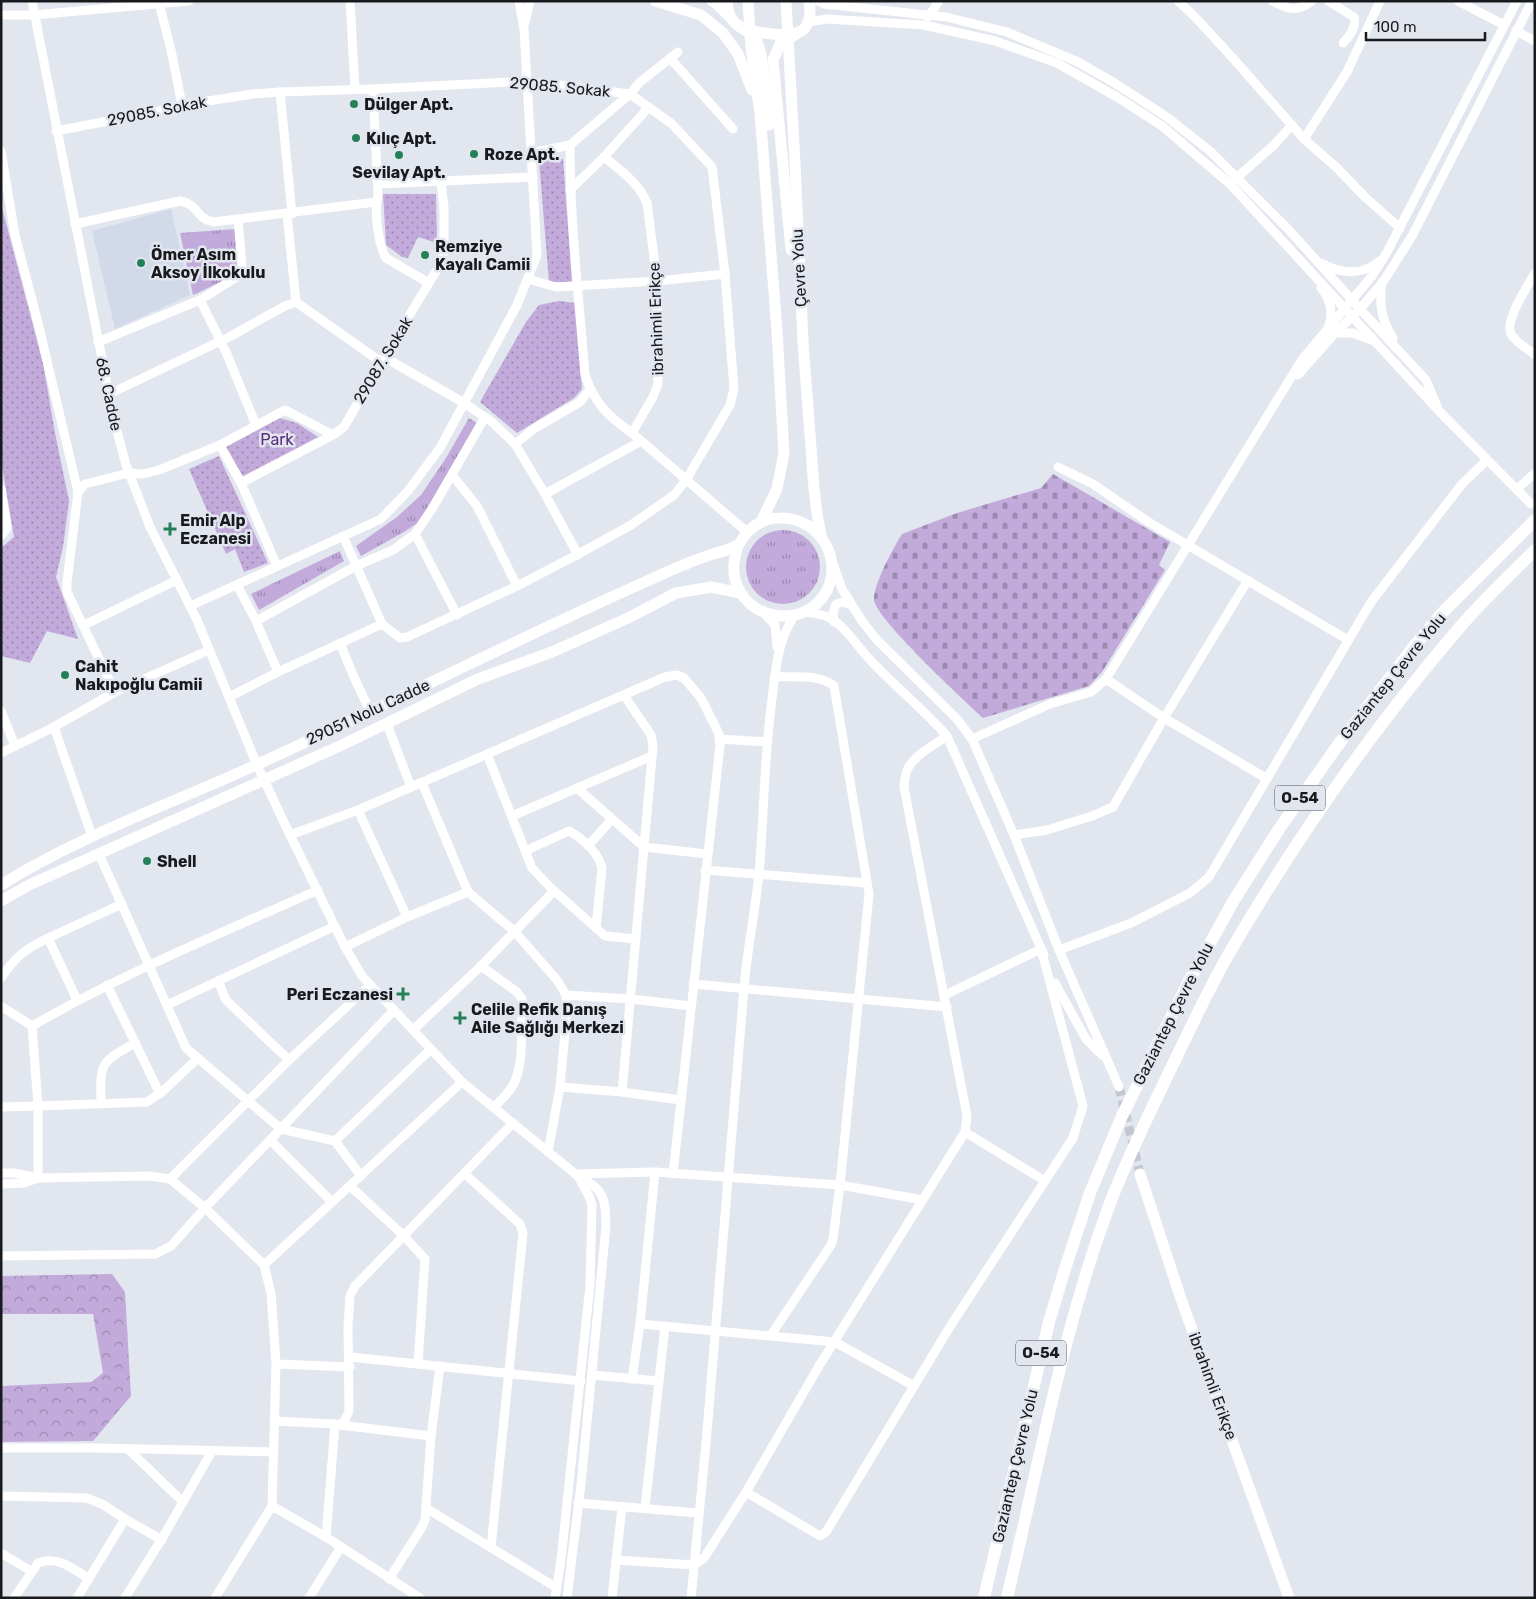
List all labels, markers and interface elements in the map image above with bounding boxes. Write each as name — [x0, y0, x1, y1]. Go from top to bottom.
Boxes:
scale bar — [1366, 10, 1485, 42]
text: 100 m — [1374, 18, 1416, 36]
street label: 29085. Sokak — [509, 73, 612, 101]
street label: 29085. Sokak — [106, 92, 209, 130]
place label: Dülger Apt. — [364, 95, 453, 114]
marker: Dülger Apt. — [348, 98, 360, 110]
place label: Kılıç Apt. — [366, 129, 436, 148]
marker: Kılıç Apt. — [350, 132, 362, 144]
place label: Roze Apt. — [484, 145, 559, 164]
marker: Roze Apt. — [468, 148, 480, 160]
marker: Sevilay Apt. — [393, 149, 405, 161]
place label: Sevilay Apt. — [352, 163, 446, 182]
street label: Çevre Yolu — [787, 228, 811, 308]
place label: Remziye Kayalı Camii — [435, 237, 530, 274]
place label: Ömer Asım Aksoy İlkokulu — [151, 244, 265, 282]
marker: Remziye Kayalı Camii — [419, 249, 431, 261]
marker: Ömer Asım Aksoy İlkokulu — [135, 257, 147, 269]
street label: ibrahimli Erikçe — [645, 262, 667, 376]
street label: 29087. Sokak — [349, 312, 417, 407]
street label: 68. Cadde — [92, 355, 126, 433]
park label: Park — [260, 430, 294, 449]
place label: Emir Alp Eczanesi — [180, 511, 251, 548]
marker: Emir Alp Eczanesi — [164, 523, 176, 535]
street label: Gaziantep Çevre Yolu — [1336, 609, 1450, 743]
place label: Cahit Nakıpoğlu Camii — [75, 657, 203, 694]
marker: Cahit Nakıpoğlu Camii — [59, 669, 71, 681]
street label: 29051 Nolu Cadde — [303, 675, 433, 749]
road number: O-54 — [1275, 786, 1325, 810]
place label: Shell — [157, 852, 197, 871]
marker: Shell — [141, 855, 153, 867]
street label: Gaziantep Çevre Yolu — [1129, 940, 1217, 1088]
place label: Peri Eczanesi — [286, 985, 393, 1004]
marker: Peri Eczanesi — [397, 988, 409, 1000]
place label: Celile Refik Danış Aile Sağlığı Merkezi — [471, 1000, 624, 1037]
marker: Celile Refik Danış Aile Sağlığı Merkezi — [453, 1011, 467, 1025]
street label: ibrahimli Erikçe — [1185, 1330, 1241, 1442]
road number: O-54 — [1016, 1340, 1066, 1366]
street label: Gaziantep Çevre Yolu — [988, 1387, 1042, 1545]

